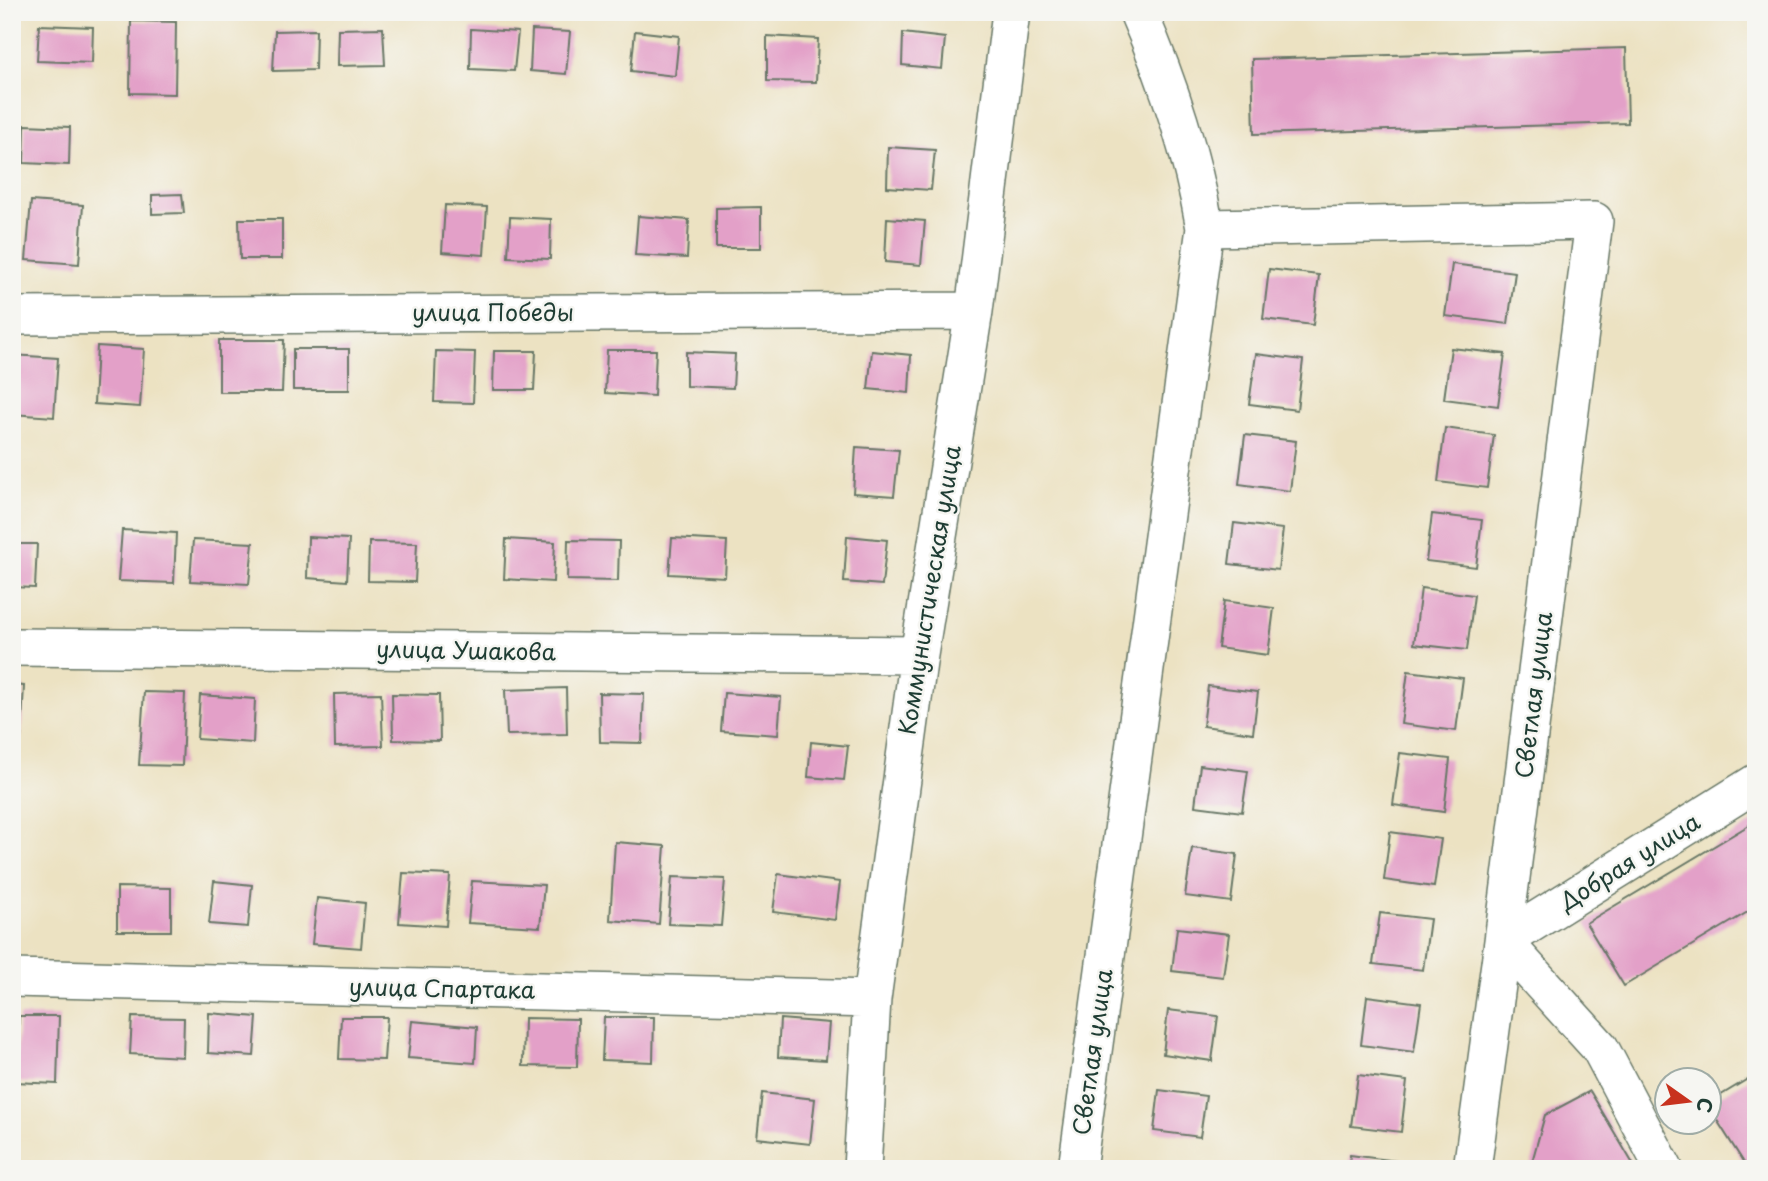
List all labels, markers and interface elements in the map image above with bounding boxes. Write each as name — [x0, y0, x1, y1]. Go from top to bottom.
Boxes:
street label: улица Победы — [412, 294, 574, 329]
street label: Коммунистическая улица — [888, 442, 969, 737]
street label: Светлая улица — [1505, 609, 1560, 780]
street label: улица Ушакова — [376, 630, 557, 669]
street label: Добрая улица — [1551, 803, 1707, 919]
street label: Светлая улица — [1063, 966, 1121, 1137]
street label: улица Спартака — [349, 968, 536, 1007]
north arrow — [1652, 1066, 1722, 1136]
text: С — [1690, 1095, 1721, 1116]

